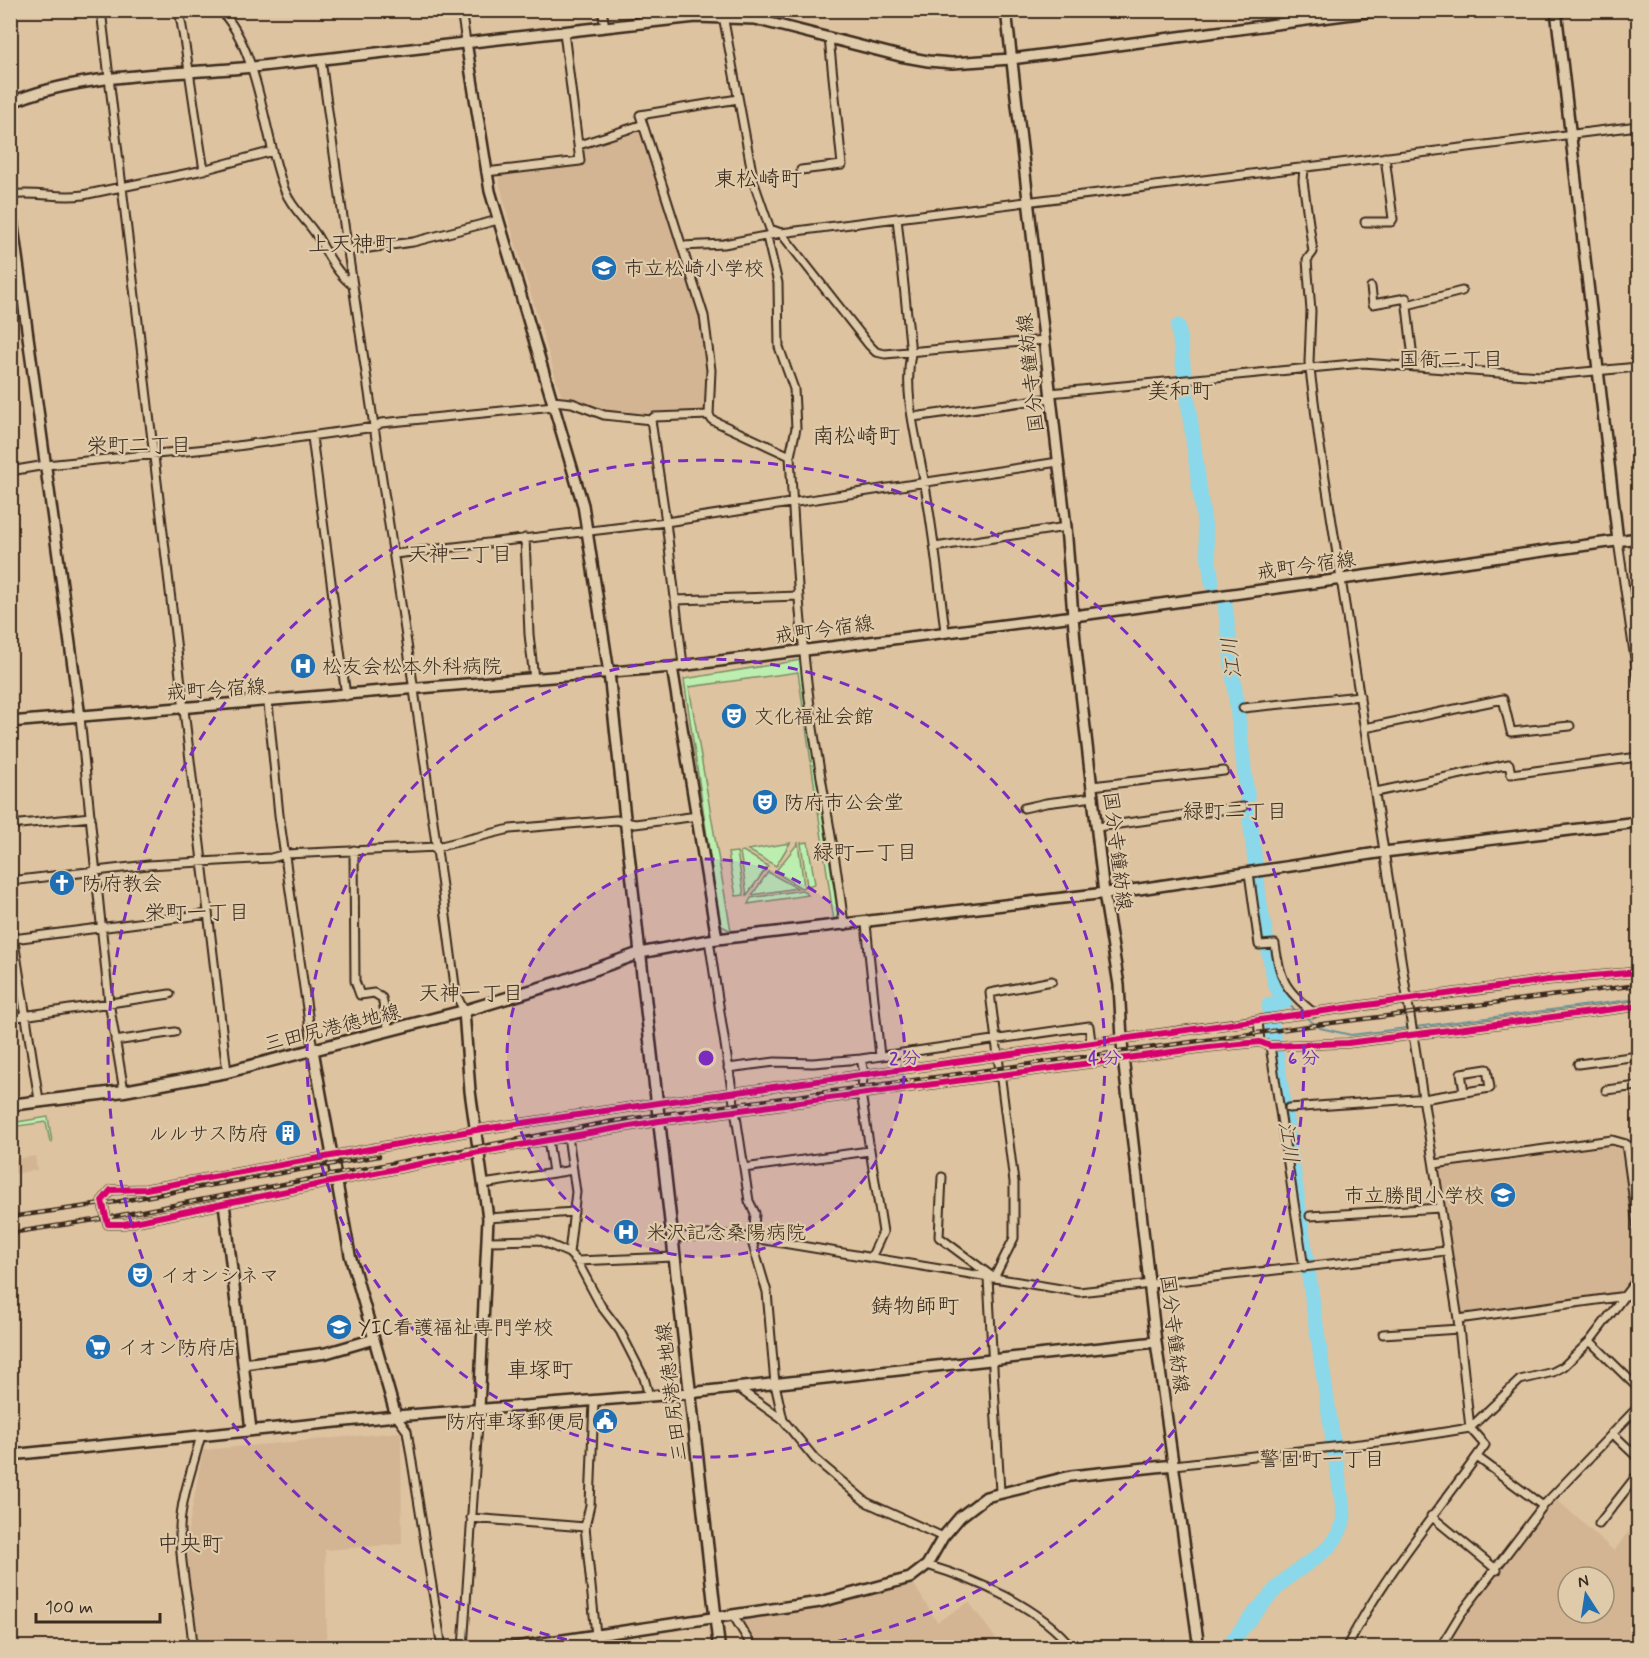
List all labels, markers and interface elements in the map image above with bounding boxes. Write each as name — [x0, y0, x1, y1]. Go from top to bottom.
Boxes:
district label: 東松崎町 — [714, 166, 802, 194]
district label: 上天神町 — [308, 231, 396, 259]
school or university icon: 市立松崎小学校 — [589, 253, 619, 283]
place label: 市立松崎小学校 — [624, 256, 764, 283]
street label: 国分寺鐘紡線 — [1012, 312, 1051, 434]
district label: 国衙二丁目 — [1399, 346, 1504, 374]
district label: 美和町 — [1147, 378, 1213, 406]
district label: 南松崎町 — [812, 423, 900, 451]
district label: 栄町二丁目 — [87, 432, 192, 460]
district label: 天神二丁目 — [408, 541, 513, 569]
street label: 戒町今宿線 — [1255, 546, 1358, 587]
street label: 戒町今宿線 — [773, 610, 876, 651]
water label: 江川 — [1216, 635, 1248, 680]
hospital icon: 松友会松本外科病院 — [288, 651, 318, 681]
place label: 松友会松本外科病院 — [322, 654, 502, 681]
street label: 戒町今宿線 — [165, 674, 267, 707]
theatre icon: 文化福祉会館 — [719, 701, 749, 731]
place label: 文化福祉会館 — [754, 704, 874, 731]
theatre icon: 防府市公会堂 — [750, 787, 780, 817]
place label: 防府市公会堂 — [784, 790, 904, 817]
street label: 国分寺鐘紡線 — [1096, 790, 1137, 912]
district label: 緑町二丁目 — [1183, 798, 1288, 826]
district label: 緑町一丁目 — [813, 839, 918, 867]
church icon: 防府教会 — [47, 868, 77, 898]
place label: 防府教会 — [82, 871, 162, 898]
district label: 栄町一丁目 — [145, 899, 250, 927]
district label: 天神一丁目 — [419, 980, 524, 1008]
street label: 三田尻港徳地線 — [261, 998, 404, 1058]
text: 2 分 — [889, 1047, 921, 1071]
text: 4 分 — [1088, 1047, 1122, 1071]
text: 6 分 — [1288, 1047, 1320, 1071]
centre of rings — [696, 1048, 716, 1068]
building icon: ルルサス防府 — [273, 1118, 303, 1148]
water label: 江川 — [1271, 1119, 1305, 1165]
place label: ルルサス防府 — [149, 1121, 268, 1148]
school or university icon: 市立勝間小学校 — [1488, 1180, 1518, 1210]
place label: 市立勝間小学校 — [1344, 1183, 1484, 1210]
hospital icon: 米沢記念桑陽病院 — [611, 1217, 641, 1247]
place label: 米沢記念桑陽病院 — [646, 1220, 806, 1247]
theatre icon: イオンシネマ — [125, 1260, 155, 1290]
place label: イオンシネマ — [160, 1263, 279, 1290]
street label: 国分寺鐘紡線 — [1153, 1273, 1194, 1395]
district label: 鋳物師町 — [871, 1293, 959, 1321]
school or university icon: YIC看護福祉専門学校 — [324, 1312, 354, 1342]
place label: YIC看護福祉専門学校 — [358, 1315, 553, 1342]
street label: 三田尻港徳地線 — [651, 1321, 694, 1463]
supermarket icon: イオン防府店 — [83, 1332, 113, 1362]
place label: イオン防府店 — [118, 1335, 237, 1362]
district label: 車塚町 — [507, 1357, 573, 1385]
public building icon: 防府車塚郵便局 — [590, 1406, 620, 1436]
place label: 防府車塚郵便局 — [446, 1409, 586, 1436]
district label: 警固町一丁目 — [1259, 1446, 1385, 1474]
district label: 中央町 — [157, 1531, 223, 1559]
north arrow — [1556, 1565, 1616, 1625]
text: N — [1576, 1570, 1591, 1593]
scale bar — [36, 1586, 160, 1624]
text: 100 m — [45, 1596, 93, 1620]

